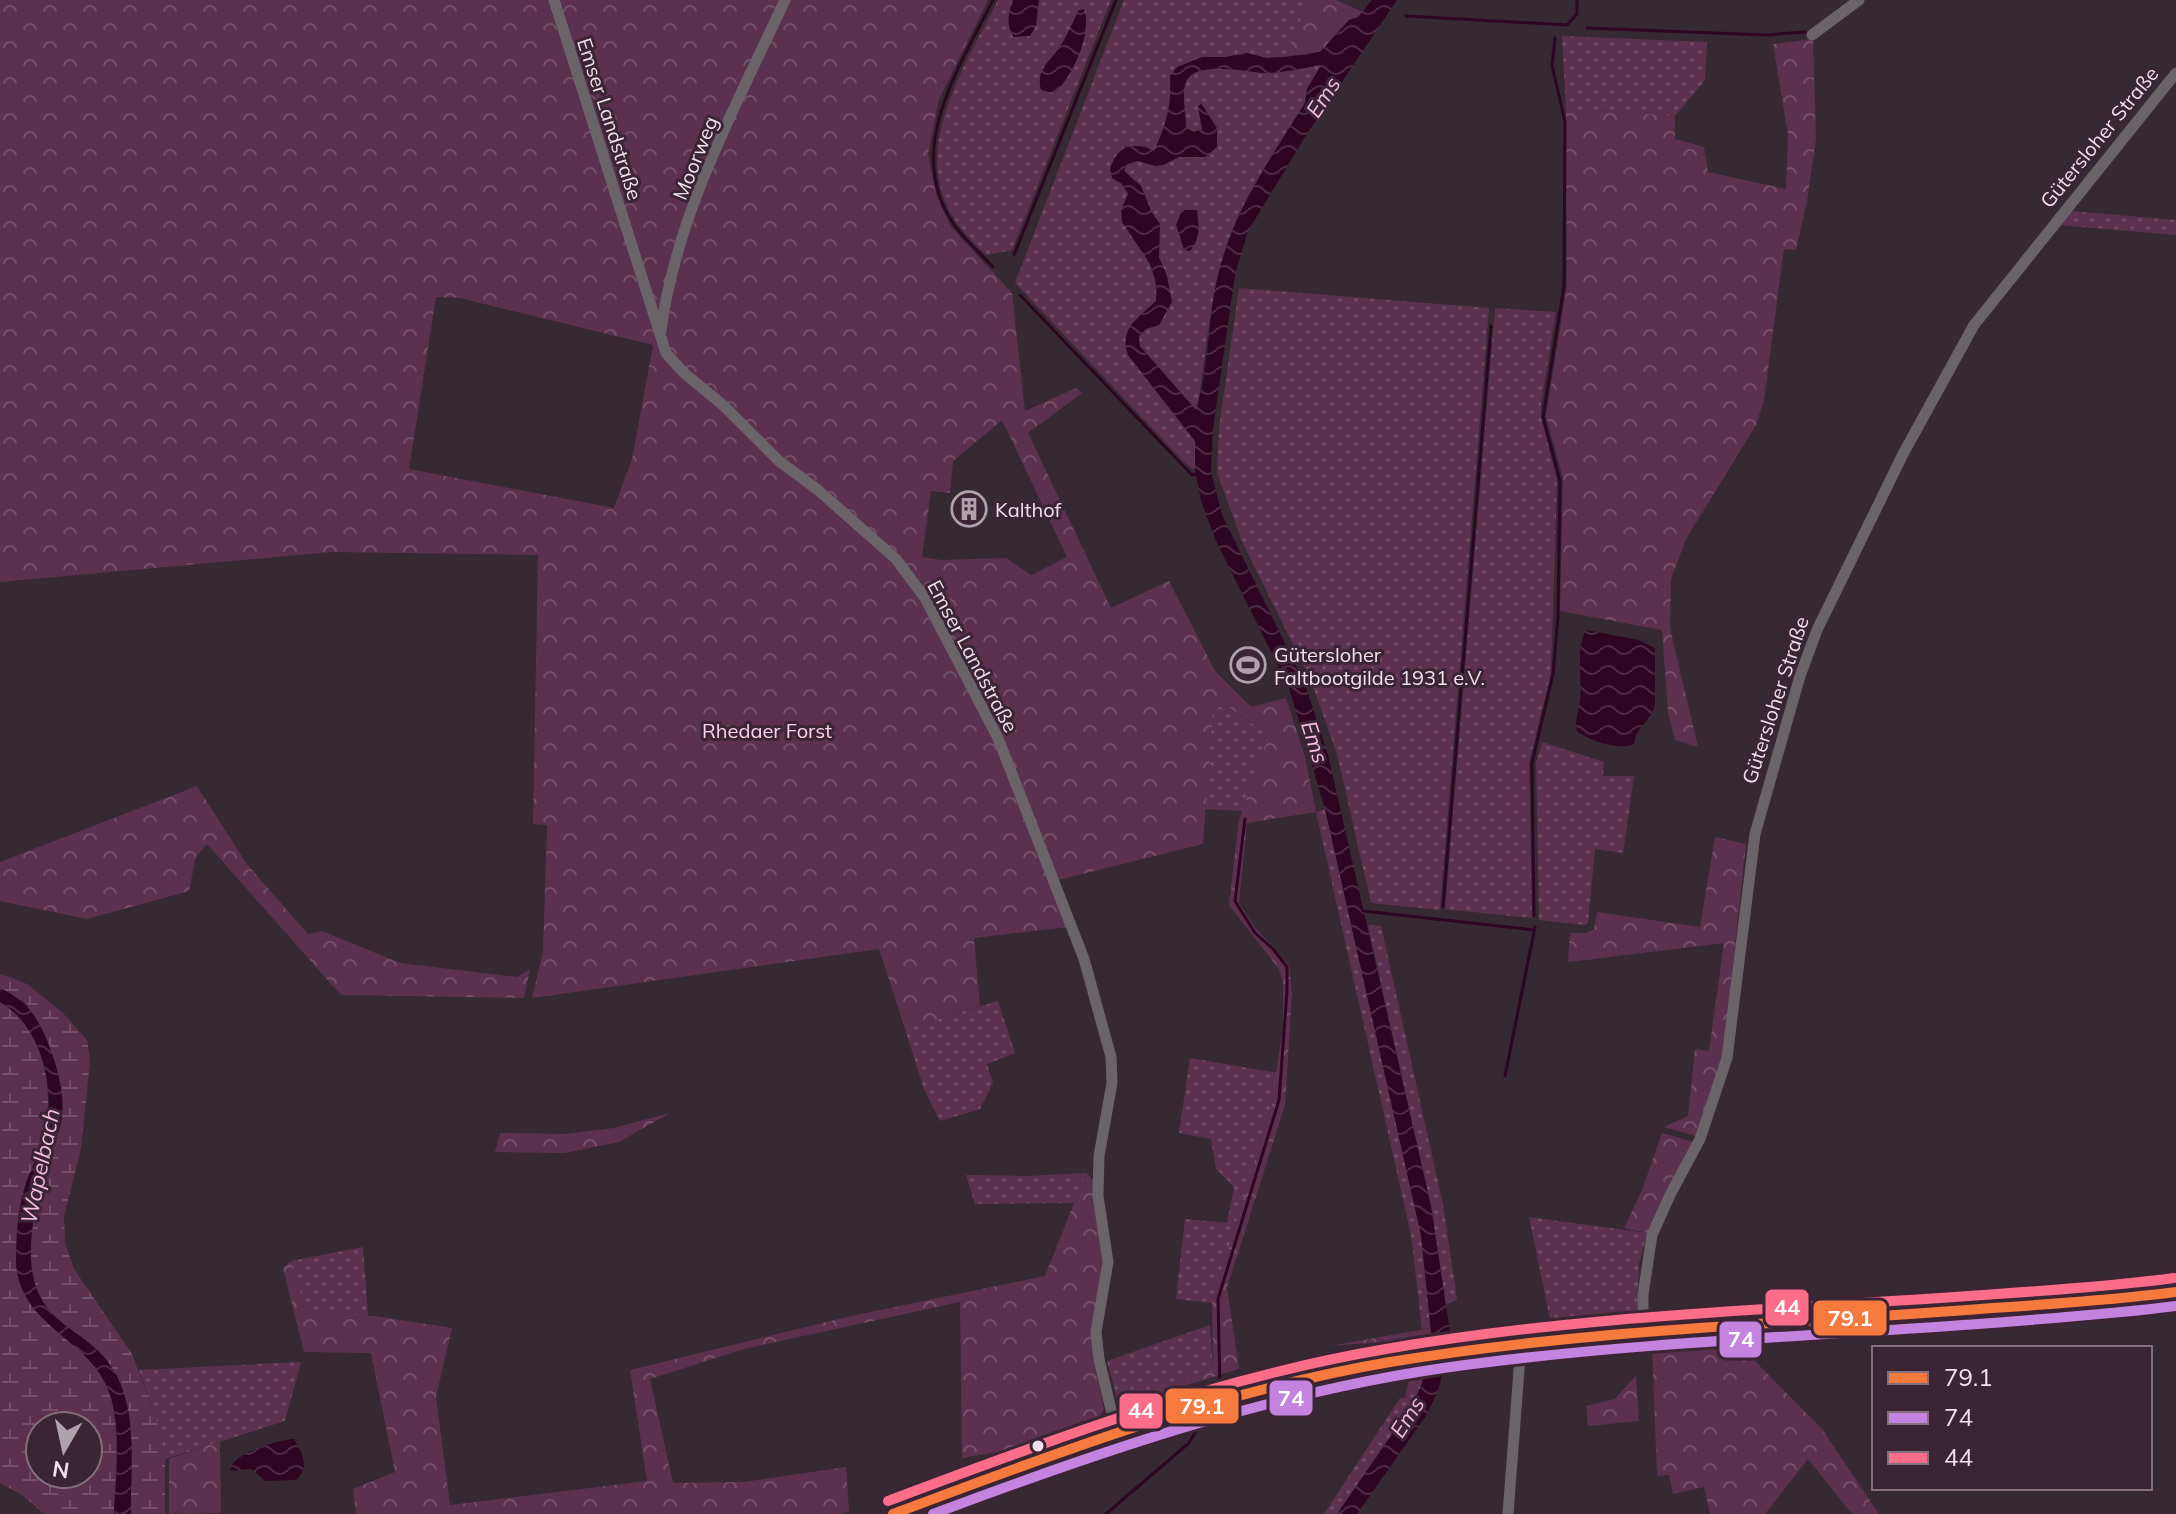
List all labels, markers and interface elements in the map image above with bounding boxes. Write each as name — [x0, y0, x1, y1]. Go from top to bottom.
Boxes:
street label: Emser Landstraße — [572, 35, 648, 203]
street label: Gütersloher Straße — [2034, 61, 2164, 213]
water label: Ems — [1300, 71, 1347, 123]
street label: Moorweg — [667, 112, 723, 204]
building icon: Kalthof — [950, 490, 988, 528]
place label: Kalthof — [995, 497, 1061, 522]
street label: Emser Landstraße — [922, 576, 1024, 736]
street label: Gütersloher Straße — [1736, 613, 1814, 787]
place label: Gütersloher Faltbootgilde 1931 e.V. — [1274, 642, 1485, 690]
sports icon: Gütersloher Faltbootgilde 1931 e.V. — [1229, 646, 1267, 684]
water label: Ems — [1295, 717, 1335, 767]
park label: Rhedaer Forst — [702, 718, 832, 743]
water label: Wapelbach — [14, 1106, 66, 1226]
line badge: 44 — [1764, 1288, 1810, 1327]
text: 44 — [1774, 1293, 1800, 1321]
line badge: 79.1 — [1812, 1299, 1888, 1337]
text: 79.1 — [1827, 1304, 1873, 1332]
line badge: 74 — [1718, 1320, 1763, 1359]
text: 74 — [1728, 1325, 1754, 1353]
legend — [1872, 1346, 2152, 1490]
text: 79.1 — [1944, 1362, 1993, 1392]
line badge: 74 — [1268, 1379, 1314, 1417]
text: 74 — [1278, 1384, 1304, 1412]
line badge: 79.1 — [1164, 1387, 1240, 1425]
water label: Ems — [1384, 1391, 1431, 1443]
line badge: 44 — [1118, 1392, 1164, 1430]
text: 79.1 — [1179, 1392, 1225, 1420]
text: 44 — [1128, 1396, 1154, 1424]
text: 74 — [1944, 1402, 1973, 1432]
north arrow — [24, 1410, 104, 1490]
unlabelled marker — [1030, 1438, 1046, 1454]
text: 44 — [1944, 1442, 1973, 1472]
text: N — [50, 1455, 71, 1485]

